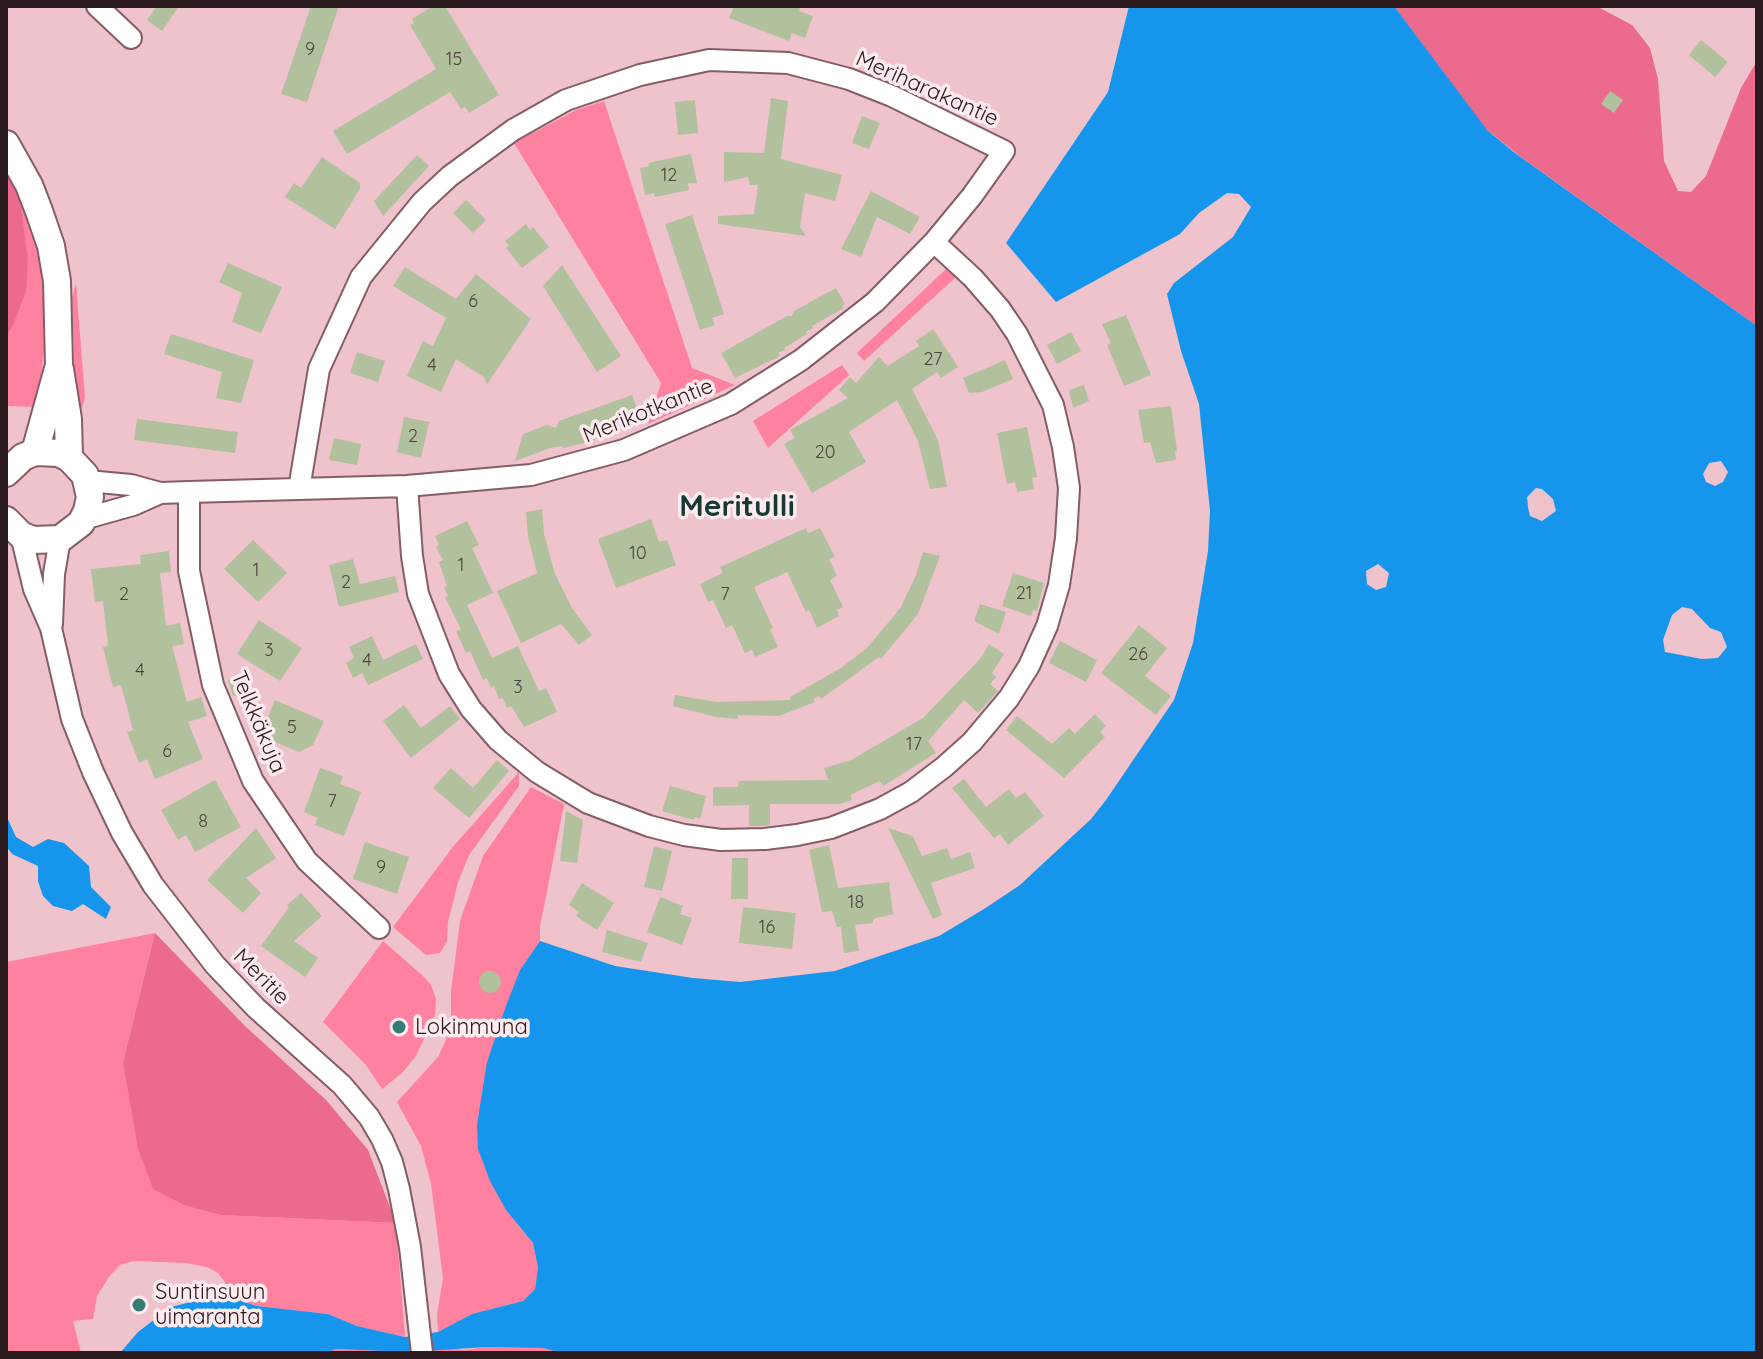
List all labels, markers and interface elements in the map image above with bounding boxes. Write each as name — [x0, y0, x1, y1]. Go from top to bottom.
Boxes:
house number: 9 — [305, 39, 315, 61]
street label: Meriharakantie — [852, 46, 1002, 132]
house number: 15 — [446, 49, 462, 71]
house number: 12 — [661, 165, 677, 187]
house number: 6 — [468, 291, 478, 313]
house number: 27 — [924, 349, 942, 371]
house number: 4 — [427, 355, 437, 377]
street label: Merikotkantie — [579, 373, 717, 449]
house number: 2 — [408, 426, 418, 448]
house number: 20 — [815, 442, 835, 464]
district label: Meritulli — [679, 489, 795, 525]
house number: 10 — [629, 543, 647, 565]
house number: 1 — [458, 555, 464, 577]
house number: 1 — [253, 560, 259, 582]
house number: 2 — [341, 572, 351, 594]
house number: 21 — [1016, 583, 1032, 605]
house number: 2 — [119, 584, 129, 606]
house number: 7 — [720, 584, 730, 606]
house number: 3 — [264, 640, 274, 662]
house number: 26 — [1128, 644, 1148, 666]
house number: 4 — [362, 650, 372, 672]
house number: 4 — [135, 660, 145, 682]
street label: Telkkäkuja — [225, 667, 291, 777]
house number: 3 — [513, 677, 523, 699]
house number: 5 — [287, 717, 297, 739]
house number: 17 — [906, 734, 922, 756]
house number: 6 — [162, 741, 172, 763]
house number: 7 — [327, 791, 337, 813]
house number: 8 — [198, 811, 208, 833]
house number: 9 — [376, 857, 386, 879]
house number: 18 — [848, 892, 864, 914]
house number: 16 — [759, 917, 775, 939]
street label: Meritie — [227, 943, 295, 1011]
place label: Lokinmuna — [415, 1014, 528, 1040]
marker: Lokinmuna — [390, 1018, 408, 1036]
place label: Suntinsuun uimaranta — [155, 1279, 266, 1330]
marker: Suntinsuun uimaranta — [130, 1296, 148, 1314]

